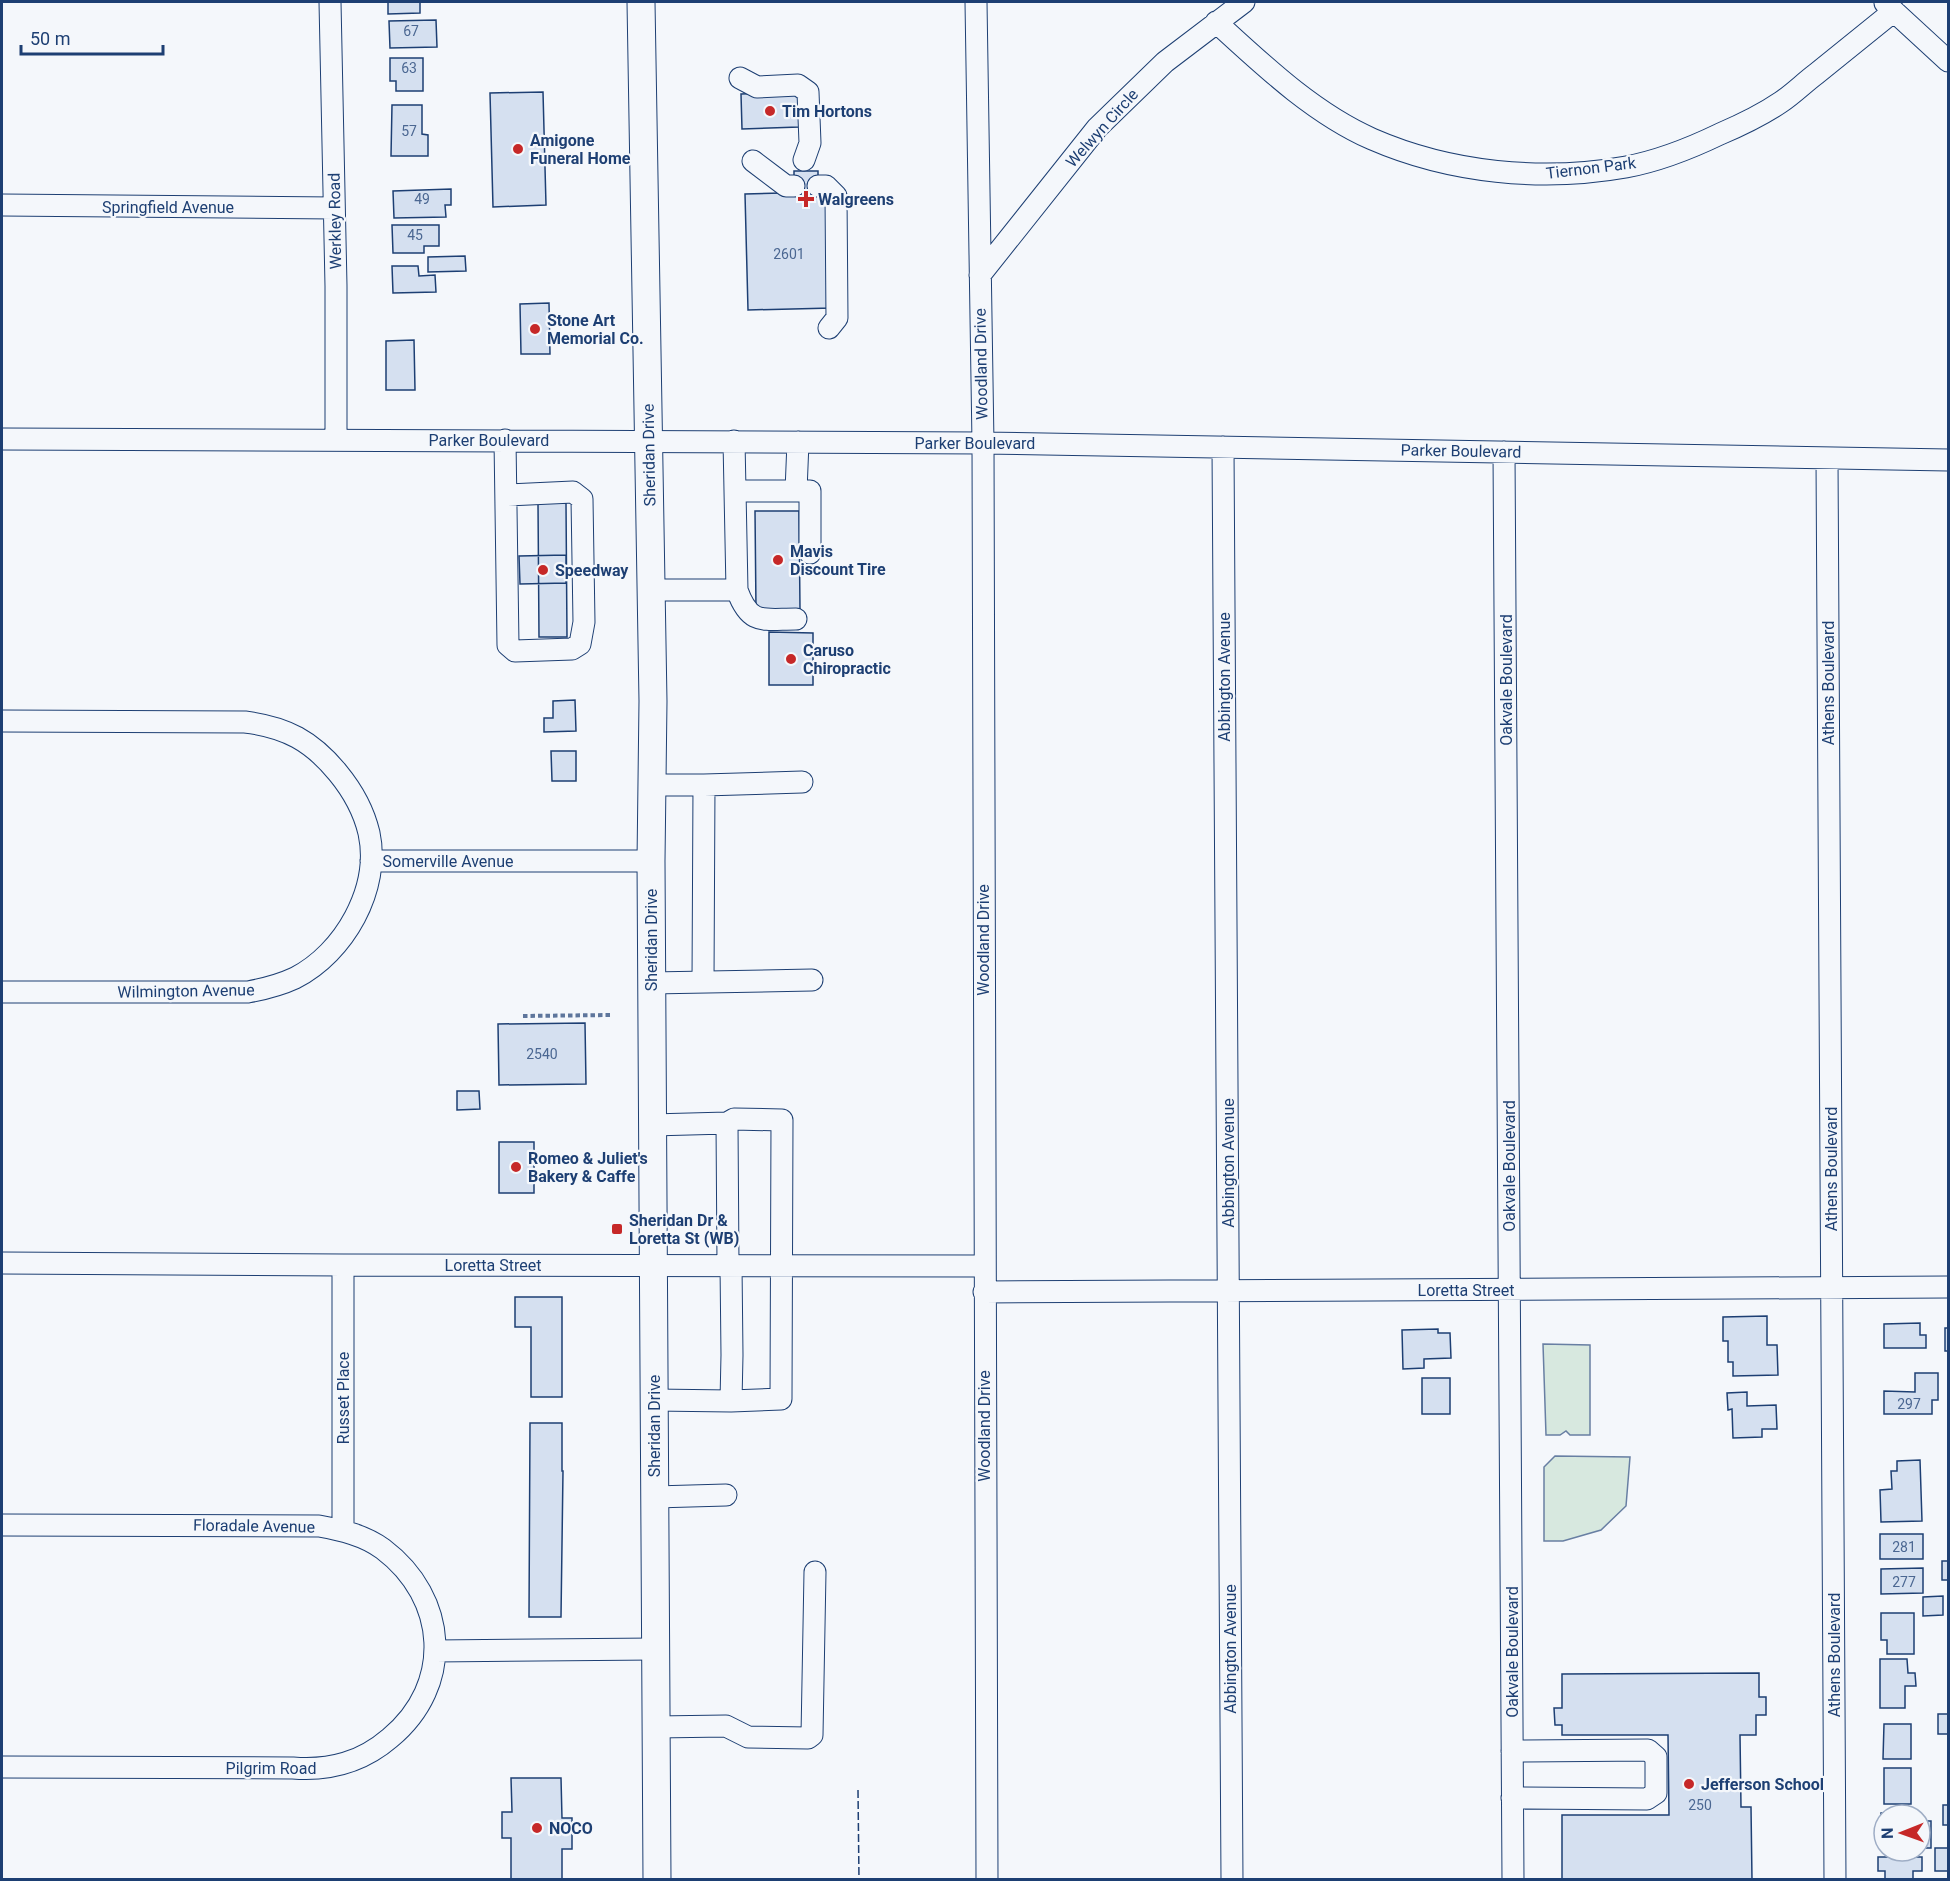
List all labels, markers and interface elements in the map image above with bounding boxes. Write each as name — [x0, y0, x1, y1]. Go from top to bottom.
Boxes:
scale bar — [21, 18, 164, 56]
house number: 67 — [403, 23, 419, 39]
text: 50 m — [30, 28, 70, 49]
house number: 63 — [401, 60, 417, 76]
street label: Welwyn Circle — [1062, 85, 1142, 171]
place label: Tim Hortons — [782, 102, 872, 121]
marker: Tim Hortons — [763, 104, 777, 118]
house number: 57 — [401, 123, 417, 139]
place label: Amigone Funeral Home — [530, 131, 631, 168]
marker: Amigone Funeral Home — [511, 142, 525, 156]
street label: Tiernon Park — [1545, 153, 1638, 183]
street label: Werkley Road — [325, 173, 345, 269]
place label: Walgreens — [818, 190, 894, 209]
house number: 49 — [414, 191, 430, 207]
marker: Walgreens — [799, 192, 813, 206]
street label: Springfield Avenue — [102, 198, 234, 217]
house number: 45 — [407, 227, 423, 243]
house number: 2601 — [773, 246, 805, 262]
street label: Woodland Drive — [971, 308, 991, 420]
place label: Stone Art Memorial Co. — [547, 311, 644, 348]
marker: Stone Art Memorial Co. — [528, 322, 542, 336]
street label: Sheridan Drive — [639, 404, 659, 506]
street label: Parker Boulevard — [429, 431, 549, 450]
street label: Parker Boulevard — [915, 434, 1035, 453]
street label: Parker Boulevard — [1400, 440, 1522, 462]
place label: Mavis Discount Tire — [790, 542, 886, 579]
marker: Mavis Discount Tire — [771, 553, 785, 567]
place label: Speedway — [555, 561, 629, 580]
marker: Speedway — [536, 563, 550, 577]
street label: Abbington Avenue — [1215, 612, 1234, 742]
street label: Oakvale Boulevard — [1497, 614, 1516, 746]
street label: Athens Boulevard — [1819, 621, 1838, 745]
place label: Caruso Chiropractic — [803, 641, 891, 678]
marker: Caruso Chiropractic — [784, 652, 798, 666]
street label: Somerville Avenue — [383, 852, 513, 871]
street label: Woodland Drive — [974, 884, 993, 996]
street label: Sheridan Drive — [642, 889, 661, 991]
street label: Wilmington Avenue — [117, 980, 255, 1002]
house number: 2540 — [526, 1046, 558, 1062]
street label: Abbington Avenue — [1219, 1098, 1238, 1228]
street label: Oakvale Boulevard — [1500, 1100, 1519, 1232]
street label: Athens Boulevard — [1822, 1107, 1841, 1231]
place label: Romeo & Juliet's Bakery & Caffe — [528, 1149, 648, 1186]
marker: Romeo & Juliet's Bakery & Caffe — [509, 1160, 523, 1174]
place label: Sheridan Dr & Loretta St (WB) — [629, 1211, 739, 1248]
marker: Sheridan Dr & Loretta St (WB) — [610, 1222, 624, 1236]
street label: Loretta Street — [445, 1256, 541, 1275]
street label: Loretta Street — [1418, 1281, 1514, 1300]
street label: Russet Place — [334, 1352, 353, 1444]
street label: Woodland Drive — [975, 1370, 994, 1482]
street label: Sheridan Drive — [645, 1375, 664, 1477]
house number: 297 — [1897, 1396, 1921, 1412]
street label: Floradale Avenue — [193, 1515, 315, 1537]
house number: 281 — [1892, 1539, 1916, 1555]
house number: 277 — [1892, 1574, 1916, 1590]
street label: Abbington Avenue — [1221, 1584, 1240, 1714]
street label: Oakvale Boulevard — [1503, 1586, 1522, 1718]
street label: Athens Boulevard — [1825, 1593, 1844, 1717]
street label: Pilgrim Road — [226, 1759, 316, 1778]
place label: Jefferson School — [1701, 1775, 1824, 1794]
marker: Jefferson School — [1682, 1777, 1696, 1791]
house number: 250 — [1688, 1797, 1712, 1813]
north arrow — [1872, 1803, 1932, 1863]
place label: NOCO — [549, 1819, 593, 1838]
marker: NOCO — [530, 1821, 544, 1835]
text: N — [1878, 1827, 1897, 1839]

